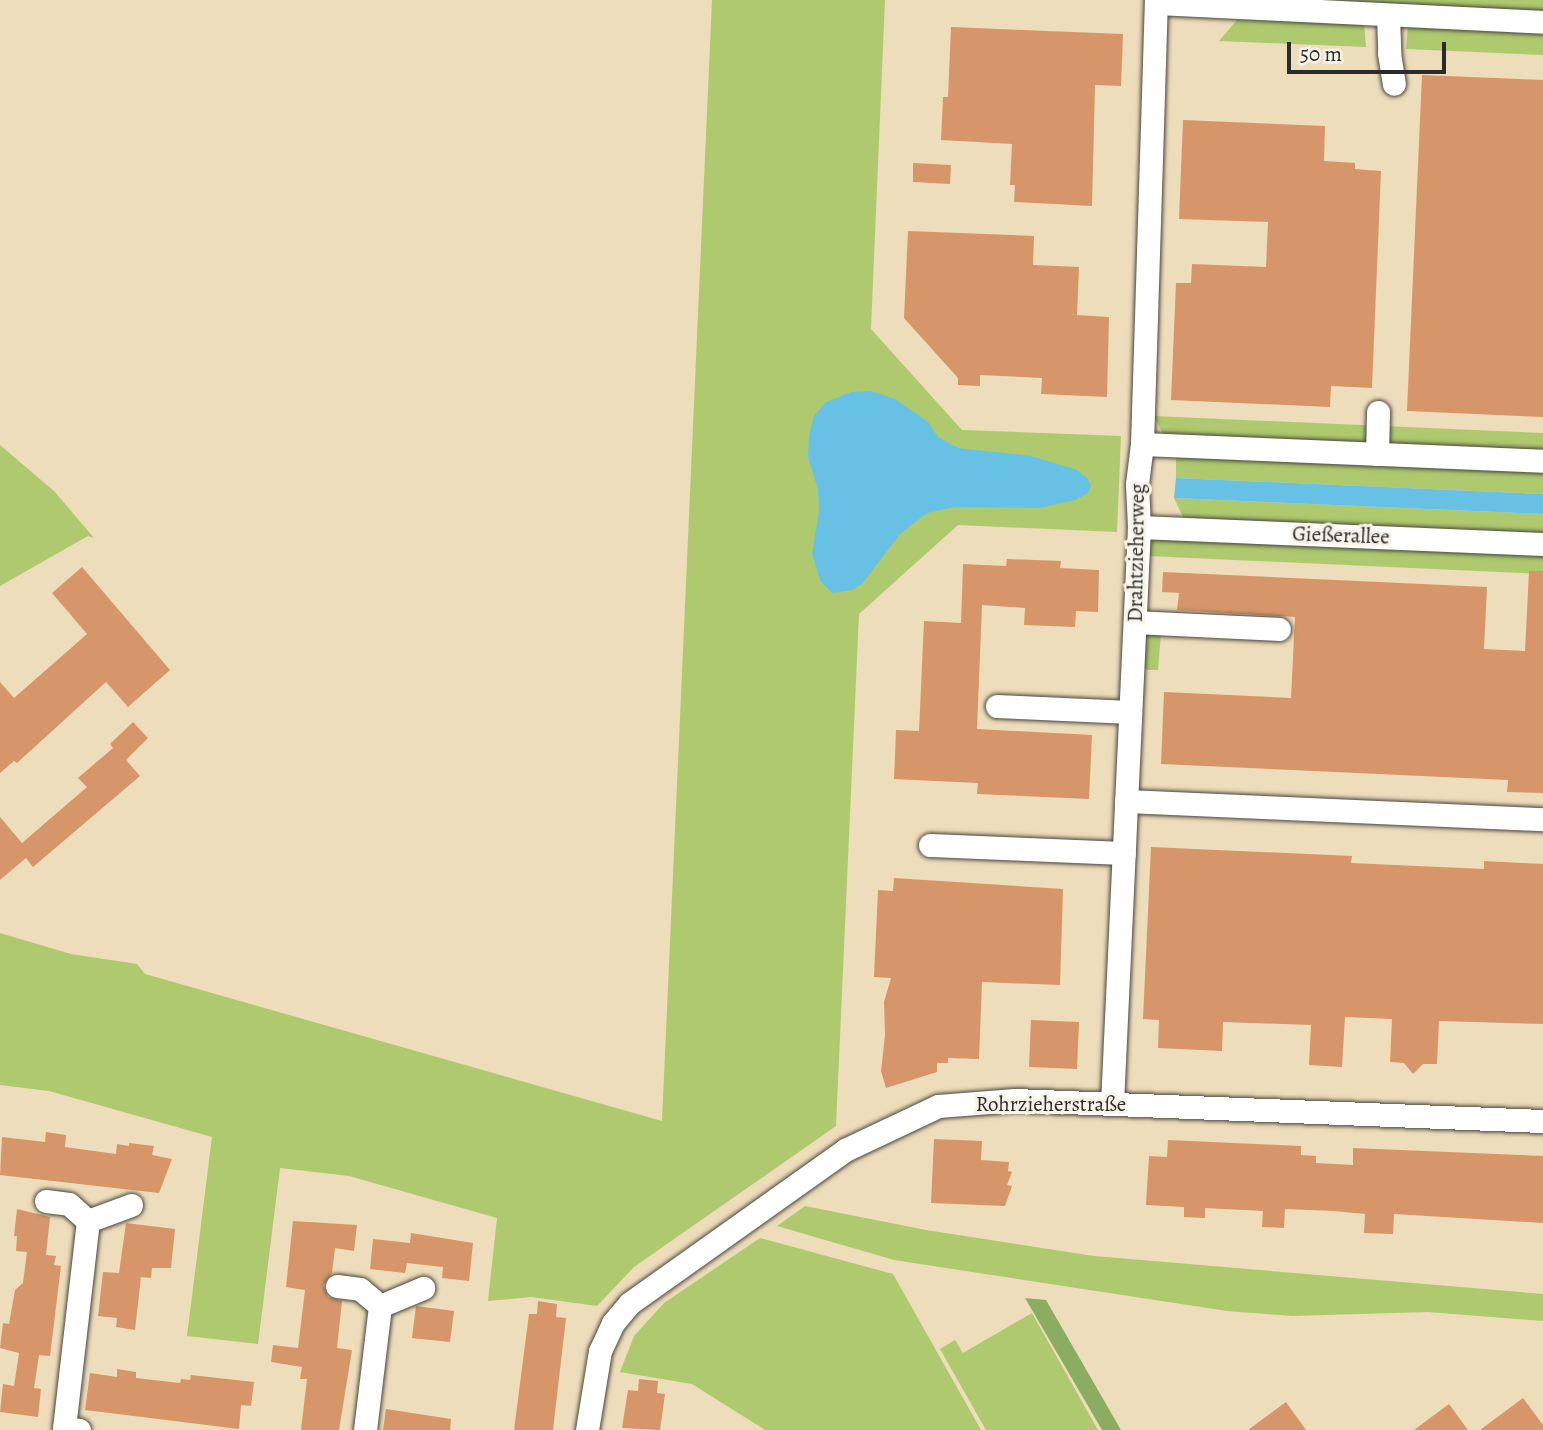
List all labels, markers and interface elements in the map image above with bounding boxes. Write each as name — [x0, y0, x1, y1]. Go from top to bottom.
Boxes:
scale bar — [1291, 28, 1450, 72]
text: 50 m — [1300, 40, 1342, 68]
street label: Drahtzieherweg — [1122, 483, 1150, 623]
street label: Gießerallee — [1292, 521, 1390, 549]
street label: Rohrzieherstraße — [976, 1091, 1126, 1117]

